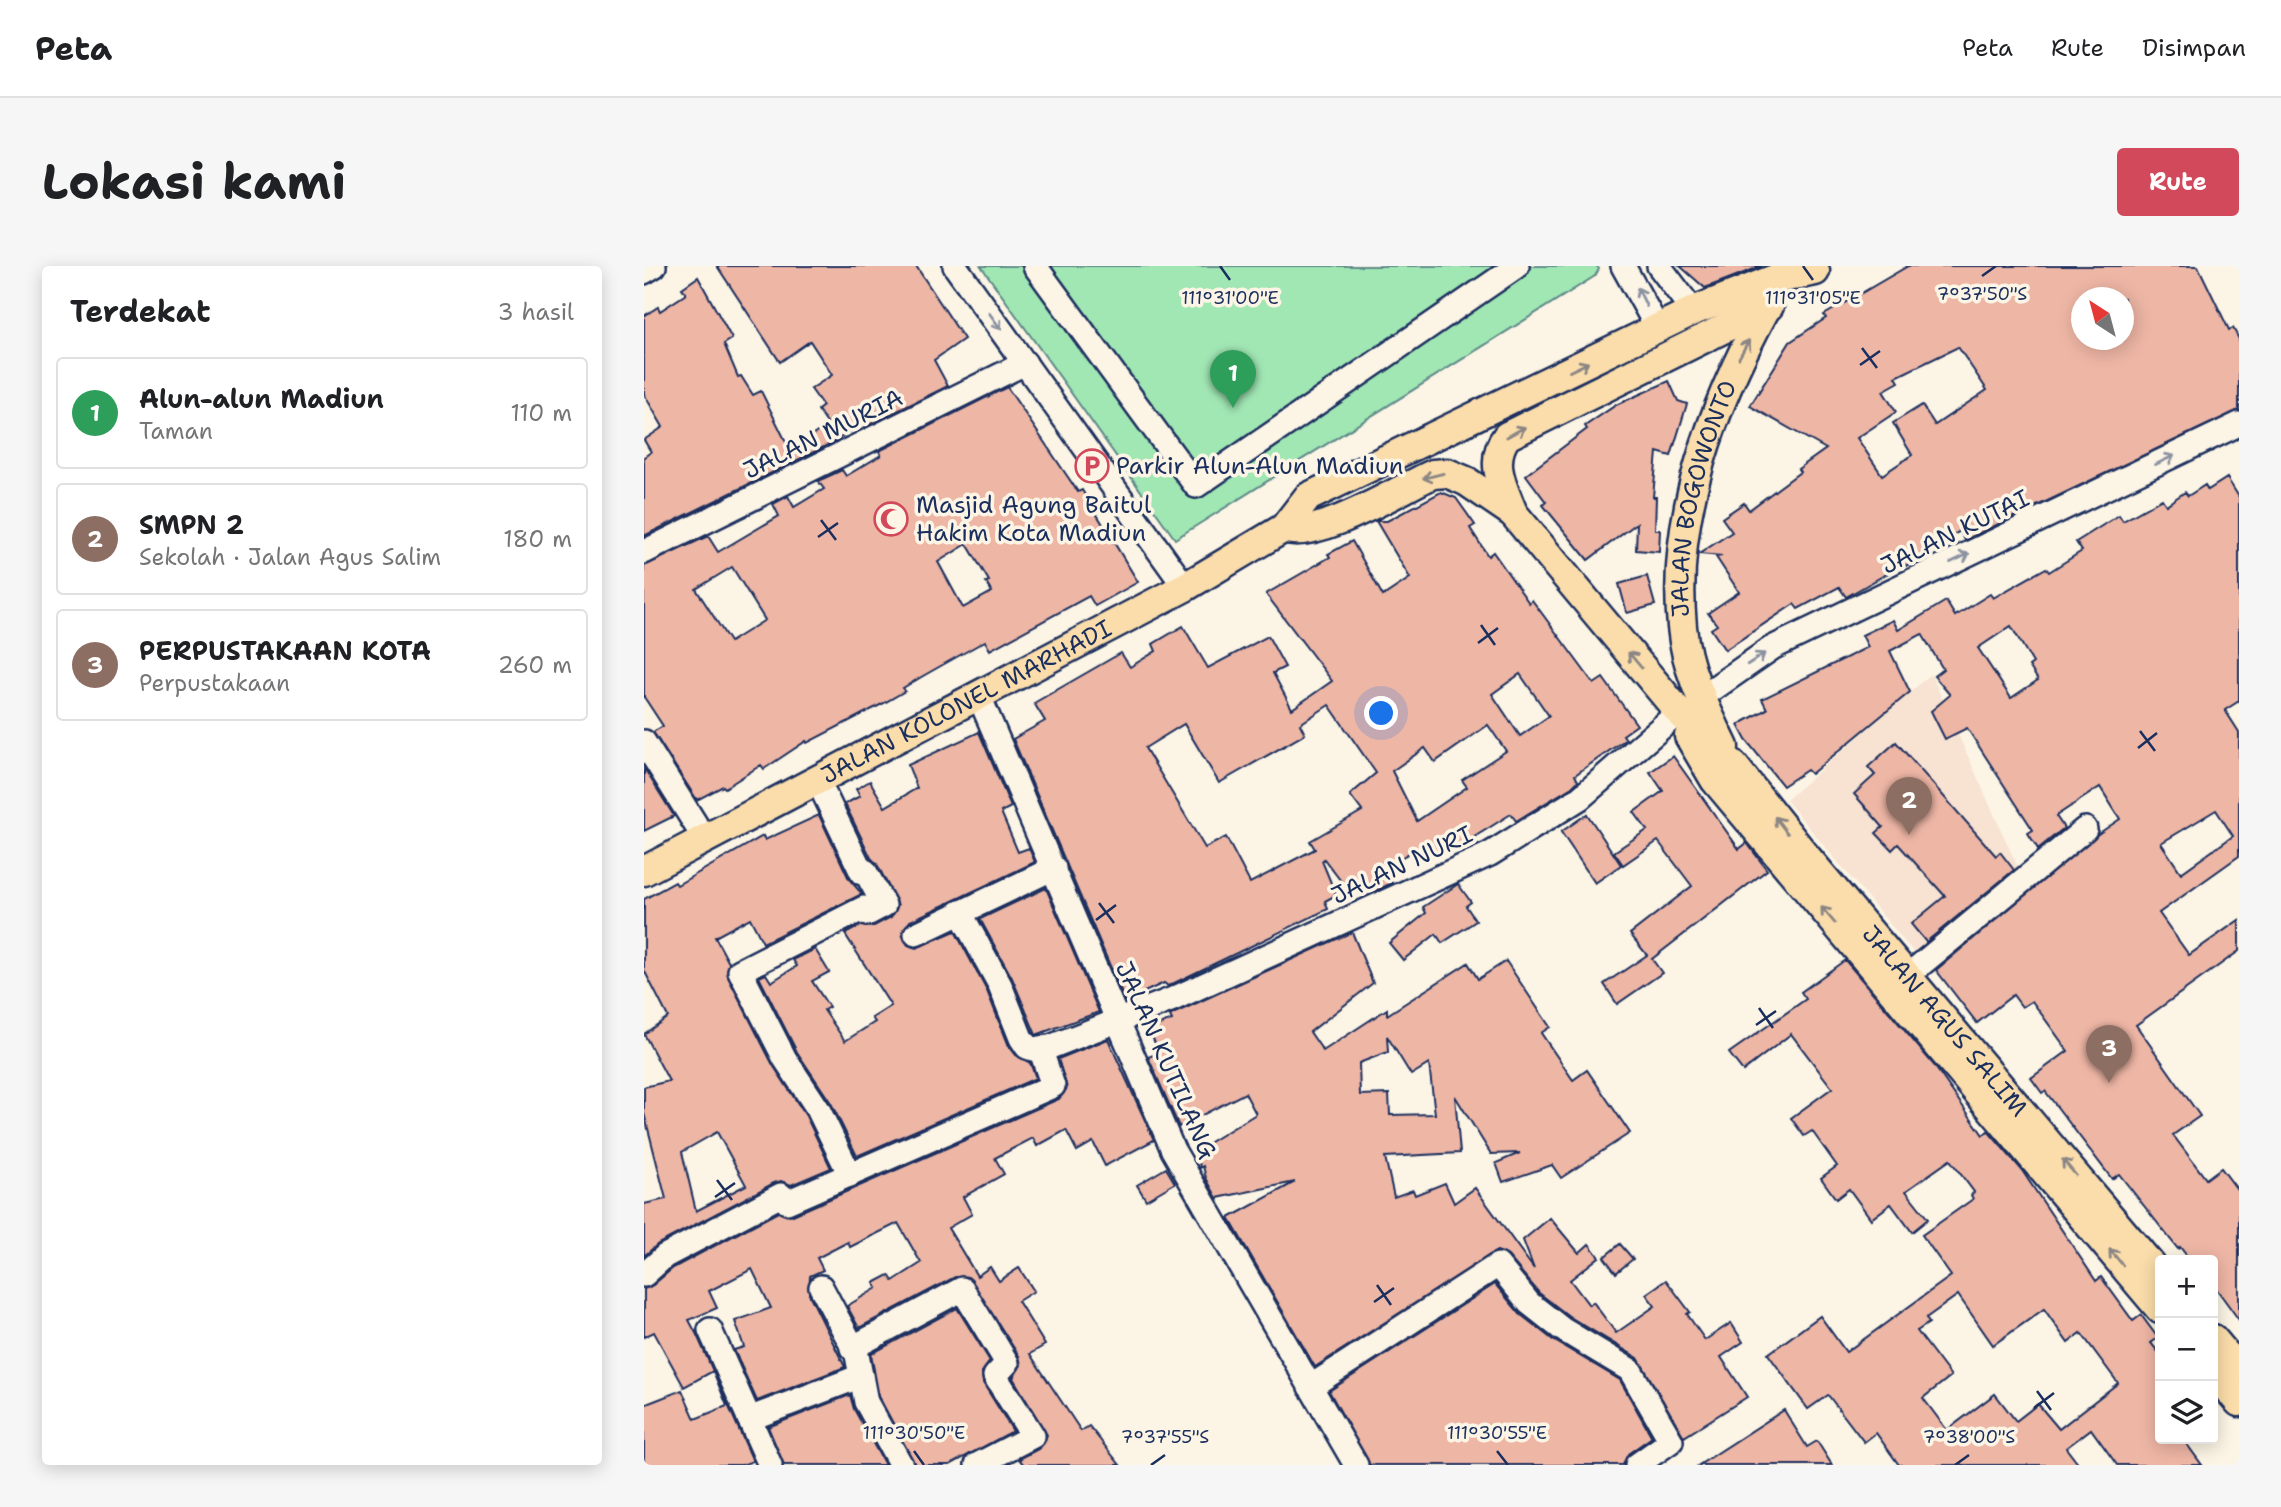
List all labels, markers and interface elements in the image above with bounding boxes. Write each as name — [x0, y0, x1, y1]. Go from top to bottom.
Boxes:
text: Peta — [35, 26, 112, 71]
text: Peta — [1962, 32, 2013, 64]
text: Rute — [2051, 32, 2104, 64]
text: Disimpan — [2142, 32, 2246, 64]
button: Rute — [2117, 148, 2239, 216]
text: Lokasi kami — [42, 149, 346, 215]
text: 7°37'50"S — [1937, 282, 2027, 306]
text: 111°31'00"E — [1181, 286, 1279, 310]
text: 111°31'05"E — [1765, 286, 1861, 310]
one-way arrow — [1635, 287, 1648, 308]
north arrow — [2071, 287, 2134, 350]
text: Terdekat — [70, 291, 210, 332]
text: 3 hasil — [498, 297, 574, 327]
one-way arrow — [987, 311, 1002, 330]
one-way arrow — [1737, 339, 1751, 359]
pin: 1 — [1210, 350, 1256, 408]
one-way arrow — [1568, 360, 1589, 374]
street label: JALAN BOGOWONTO — [1664, 375, 1744, 618]
text: Alun-alun Madiun — [139, 381, 384, 416]
street label: JALAN MURIA — [738, 382, 908, 486]
text: 1 — [90, 398, 100, 428]
text: 110 m — [510, 398, 572, 428]
text: Taman — [139, 416, 213, 446]
one-way arrow — [1506, 425, 1526, 439]
parking icon: Parkir Alun-Alun Madiun — [1073, 447, 1111, 485]
place label: Parkir Alun-Alun Madiun — [1116, 450, 1403, 482]
one-way arrow — [2154, 453, 2175, 466]
one-way arrow — [1422, 470, 1444, 483]
street label: JALAN KUTAI — [1875, 482, 2035, 582]
place label: Masjid Agung Baitul Hakim Kota Madiun — [916, 489, 1152, 549]
mosque icon: Masjid Agung Baitul Hakim Kota Madiun — [872, 500, 910, 538]
text: SMPN 2 — [139, 507, 244, 542]
text: 2 — [87, 524, 103, 554]
text: 180 m — [503, 524, 572, 554]
text: Sekolah · Jalan Agus Salim — [139, 542, 441, 572]
one-way arrow — [1949, 551, 1970, 565]
street label: JALAN KOLONEL MARHADI — [816, 612, 1117, 791]
text: PERPUSTAKAAN KOTA — [139, 633, 431, 668]
text: 3 — [87, 650, 103, 680]
text: 260 m — [498, 650, 572, 680]
one-way arrow — [1628, 651, 1643, 669]
one-way arrow — [1746, 652, 1765, 666]
text: Perpustakaan — [139, 668, 290, 698]
your location — [1364, 696, 1398, 730]
pin: 2 — [1886, 777, 1932, 835]
one-way arrow — [1773, 816, 1788, 835]
street label: JALAN NURI — [1326, 818, 1478, 912]
one-way arrow — [1820, 906, 1836, 924]
street label: JALAN AGUS SALIM — [1855, 919, 2035, 1123]
street label: JALAN KUTILANG — [1108, 956, 1224, 1164]
pin: 3 — [2086, 1025, 2132, 1083]
one-way arrow — [2062, 1159, 2077, 1177]
one-way arrow — [2109, 1249, 2124, 1267]
map controls — [2155, 1255, 2218, 1444]
button: + — [2155, 1255, 2218, 1318]
button: − — [2155, 1318, 2218, 1381]
button: layers — [2155, 1381, 2218, 1444]
text: 111°30'50"E — [863, 1421, 965, 1445]
text: 111°30'55"E — [1447, 1421, 1547, 1445]
text: 7°37'55"S — [1121, 1425, 1209, 1449]
text: 7°38'00"S — [1923, 1425, 2015, 1449]

